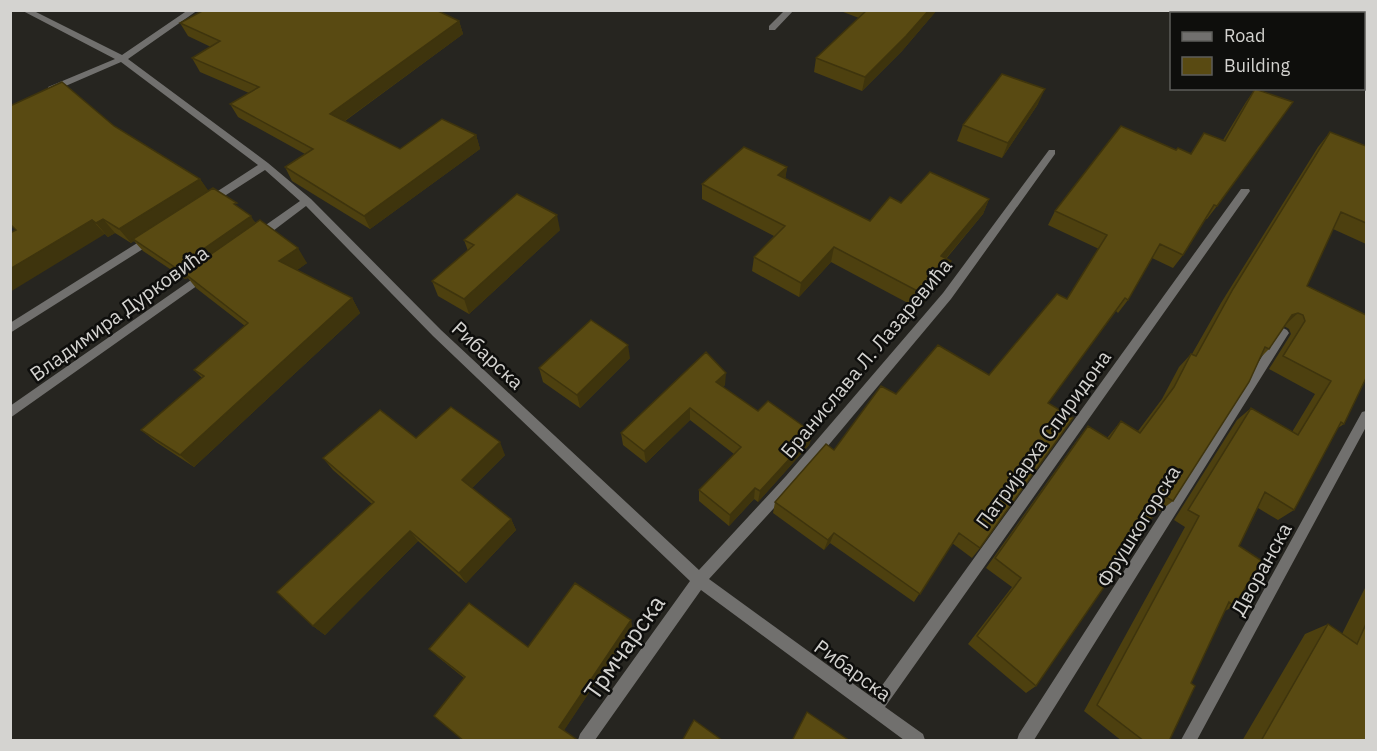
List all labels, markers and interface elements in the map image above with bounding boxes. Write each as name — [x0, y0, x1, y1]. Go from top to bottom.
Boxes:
legend — [1170, 12, 1365, 90]
text: Road — [1224, 24, 1265, 47]
text: Building — [1224, 54, 1291, 77]
street label: Владимира Дурковића — [24, 239, 214, 387]
street label: Бранислава Л. Лазаревића — [774, 252, 958, 464]
street label: Рибарска — [446, 315, 530, 395]
street label: Патријарха Спиридона — [969, 344, 1117, 534]
street label: Фрушкогорска — [1090, 460, 1186, 592]
street label: Дворанска — [1224, 517, 1298, 620]
street label: Трмчарска — [576, 588, 672, 706]
street label: Рибарска — [809, 633, 897, 707]

